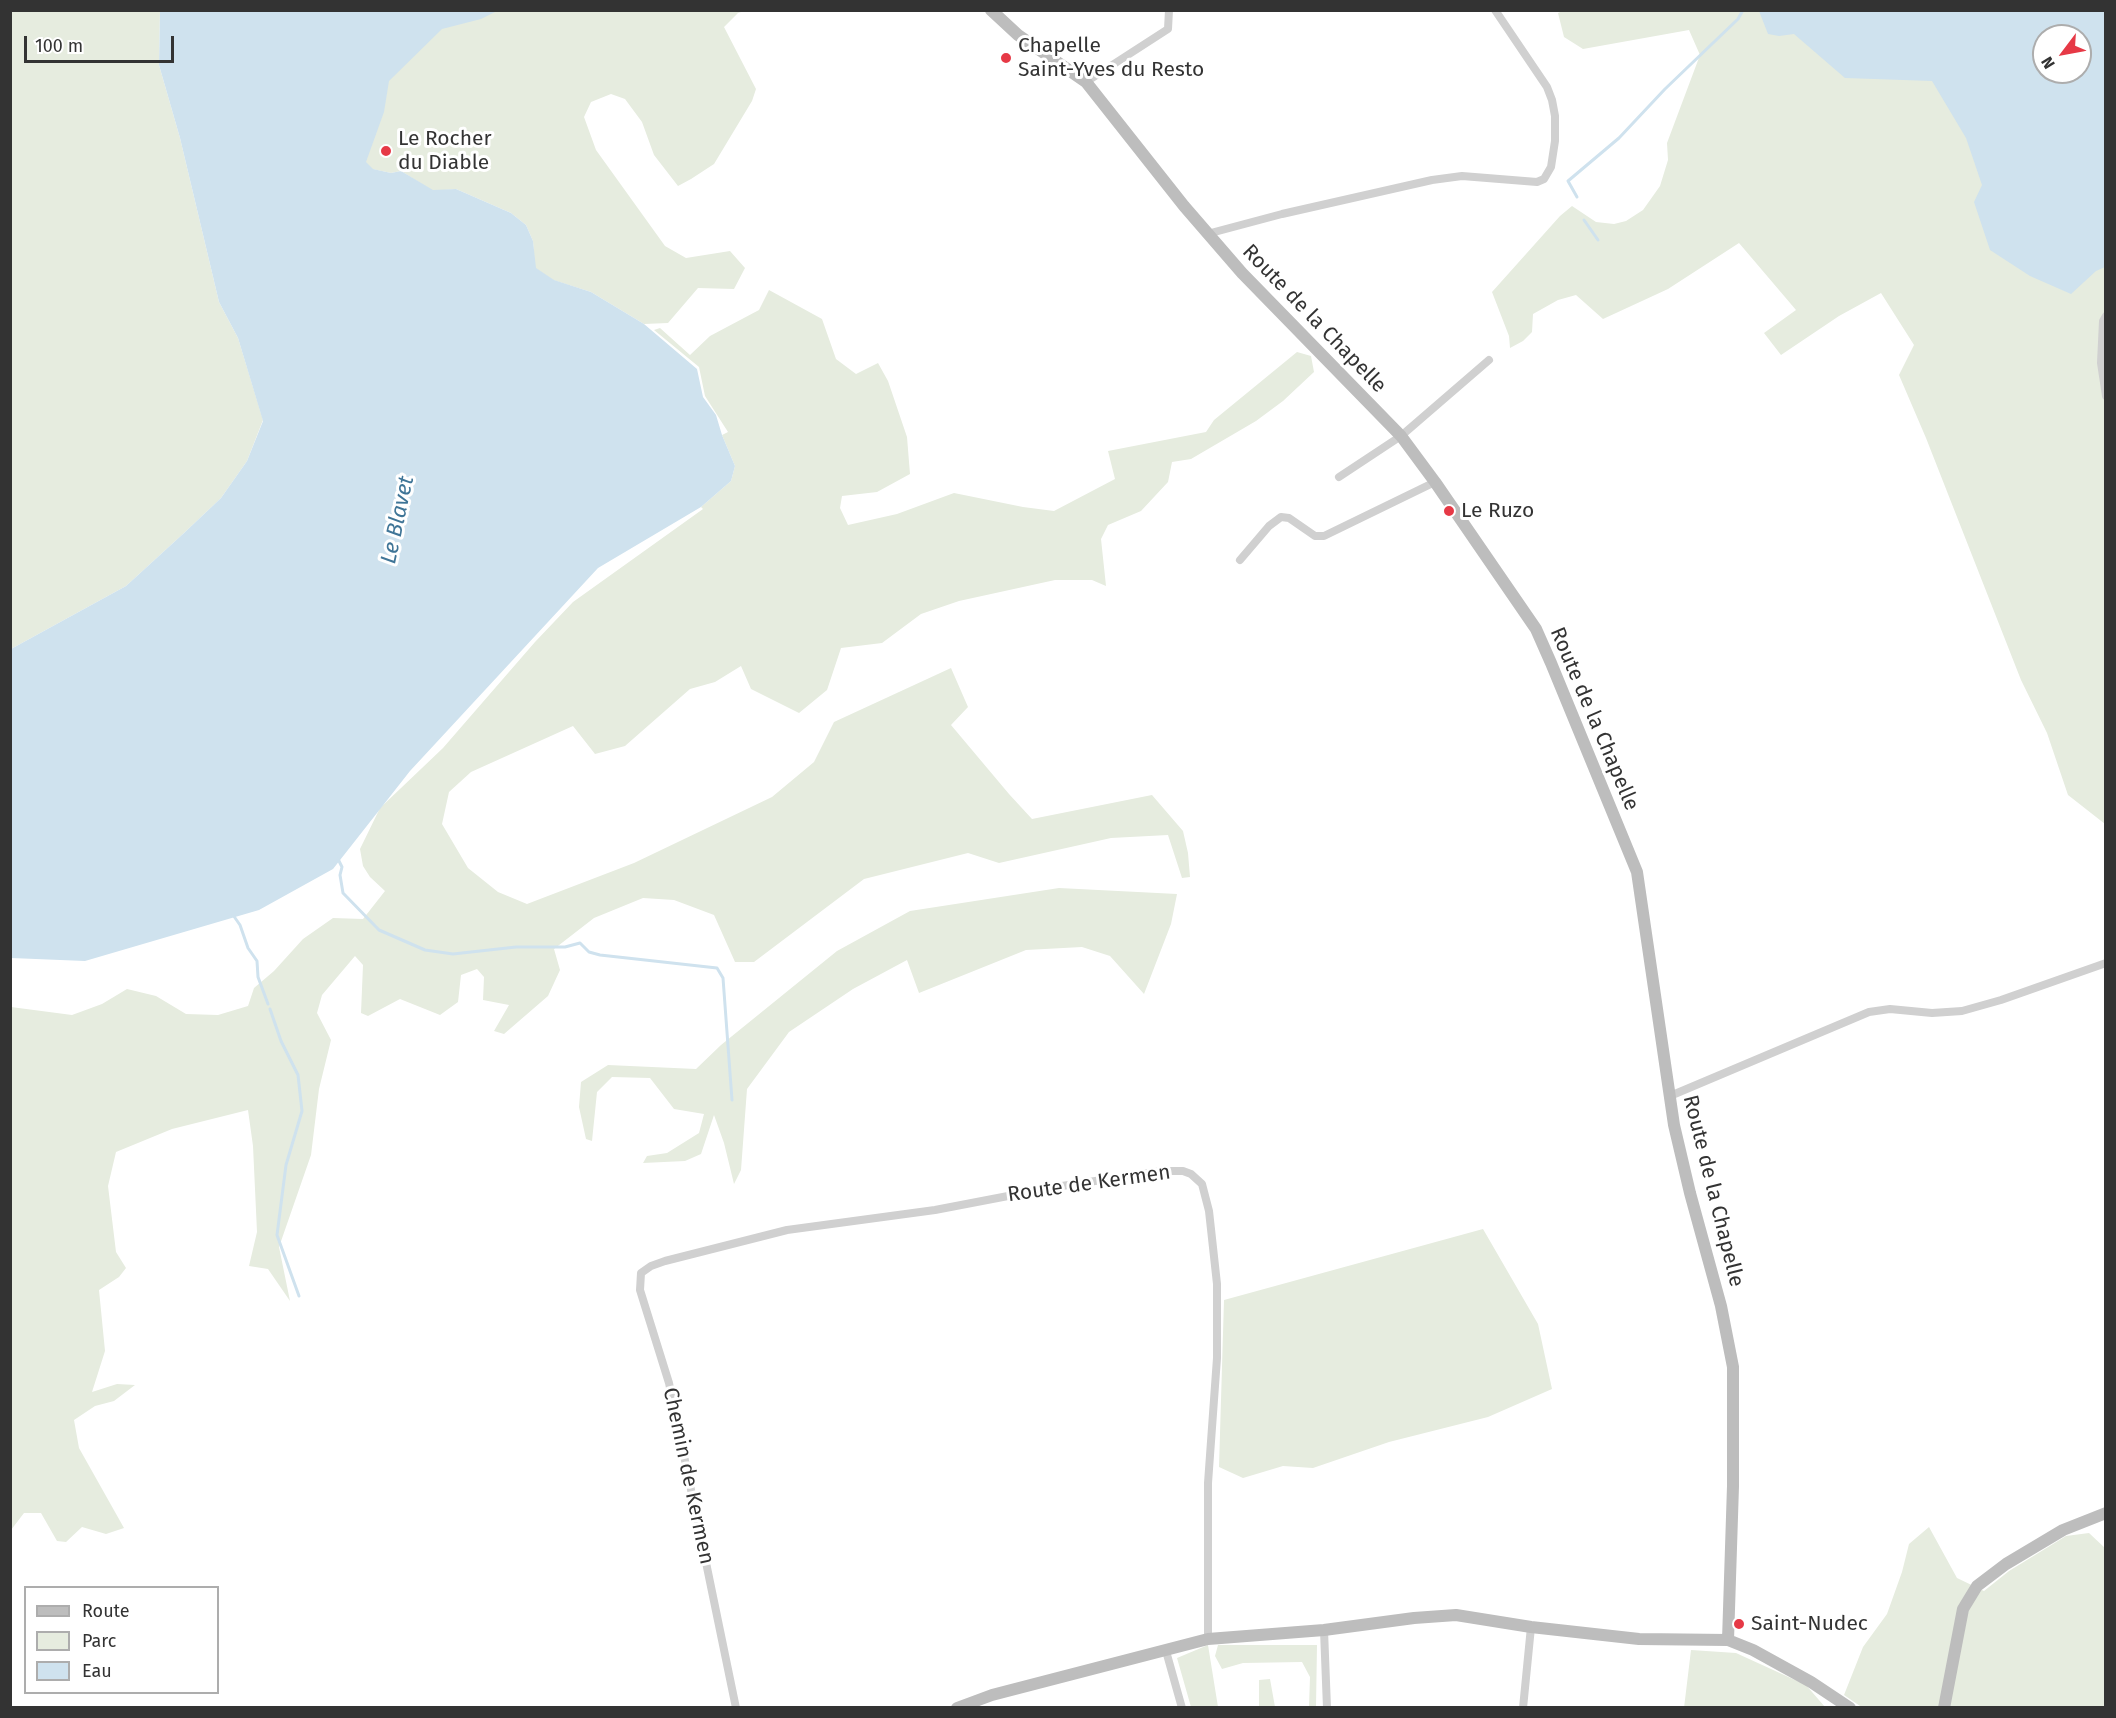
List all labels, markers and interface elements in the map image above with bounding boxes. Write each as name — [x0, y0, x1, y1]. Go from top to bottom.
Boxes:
scale bar — [27, 24, 177, 62]
north arrow — [2032, 24, 2092, 84]
place label: Chapelle Saint-Yves du Resto — [1018, 33, 1204, 83]
text: 100 m — [35, 35, 83, 57]
marker: Chapelle Saint-Yves du Resto — [999, 51, 1013, 65]
text: N — [2037, 53, 2059, 72]
place label: Le Rocher du Diable — [398, 126, 491, 176]
marker: Le Rocher du Diable — [379, 144, 393, 158]
street label: Route de la Chapelle — [1237, 240, 1391, 398]
water label: Le Blavet — [376, 474, 420, 566]
place label: Le Ruzo — [1461, 498, 1534, 524]
marker: Le Ruzo — [1442, 504, 1456, 518]
street label: Route de la Chapelle — [1544, 624, 1644, 814]
street label: Route de la Chapelle — [1677, 1093, 1749, 1289]
street label: Route de Kermen — [1006, 1160, 1172, 1208]
street label: Chemin de Kermen — [657, 1385, 719, 1567]
legend — [24, 1586, 219, 1694]
text: Route — [82, 1600, 130, 1622]
place label: Saint-Nudec — [1751, 1611, 1868, 1637]
marker: Saint-Nudec — [1732, 1617, 1746, 1631]
text: Parc — [82, 1630, 116, 1652]
text: Eau — [82, 1660, 112, 1682]

